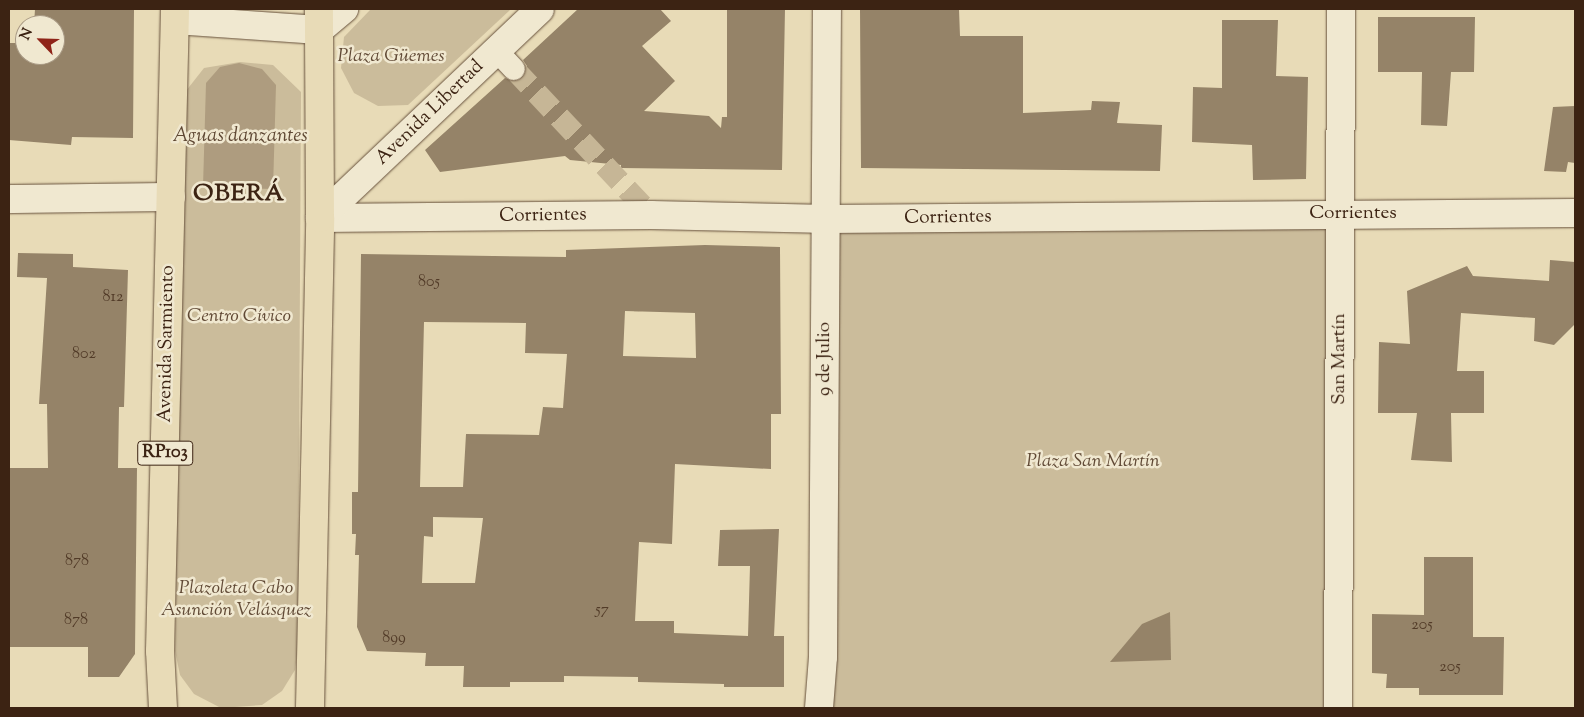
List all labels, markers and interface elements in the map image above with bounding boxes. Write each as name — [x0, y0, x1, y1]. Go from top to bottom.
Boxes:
north arrow — [15, 15, 65, 65]
text: N — [16, 25, 39, 43]
park label: Plaza Güemes — [337, 46, 445, 68]
street label: Avenida Libertad — [371, 56, 489, 170]
water label: Aguas danzantes — [172, 124, 308, 148]
district label: OBERÁ — [192, 181, 286, 209]
street label: Corrientes — [1309, 203, 1397, 225]
street label: Corrientes — [499, 204, 587, 228]
street label: Corrientes — [904, 206, 992, 230]
street label: Avenida Sarmiento — [154, 265, 180, 423]
house number: 805 — [418, 273, 440, 293]
house number: 812 — [103, 288, 123, 308]
park label: Centro Cívico — [187, 306, 291, 328]
street label: San Martín — [1329, 313, 1351, 405]
street label: 9 de Julio — [814, 322, 836, 396]
house number: 802 — [72, 345, 96, 365]
road number: RP103 — [136, 438, 194, 468]
park label: Plaza San Martín — [1026, 451, 1160, 473]
house number: 878 — [65, 552, 89, 572]
park label: Plazoleta Cabo Asunción Velásquez — [161, 578, 311, 622]
house number: 57 — [595, 601, 609, 621]
house number: 878 — [64, 611, 88, 631]
house number: 205 — [1411, 616, 1433, 636]
house number: 899 — [382, 629, 406, 649]
house number: 205 — [1439, 658, 1461, 678]

